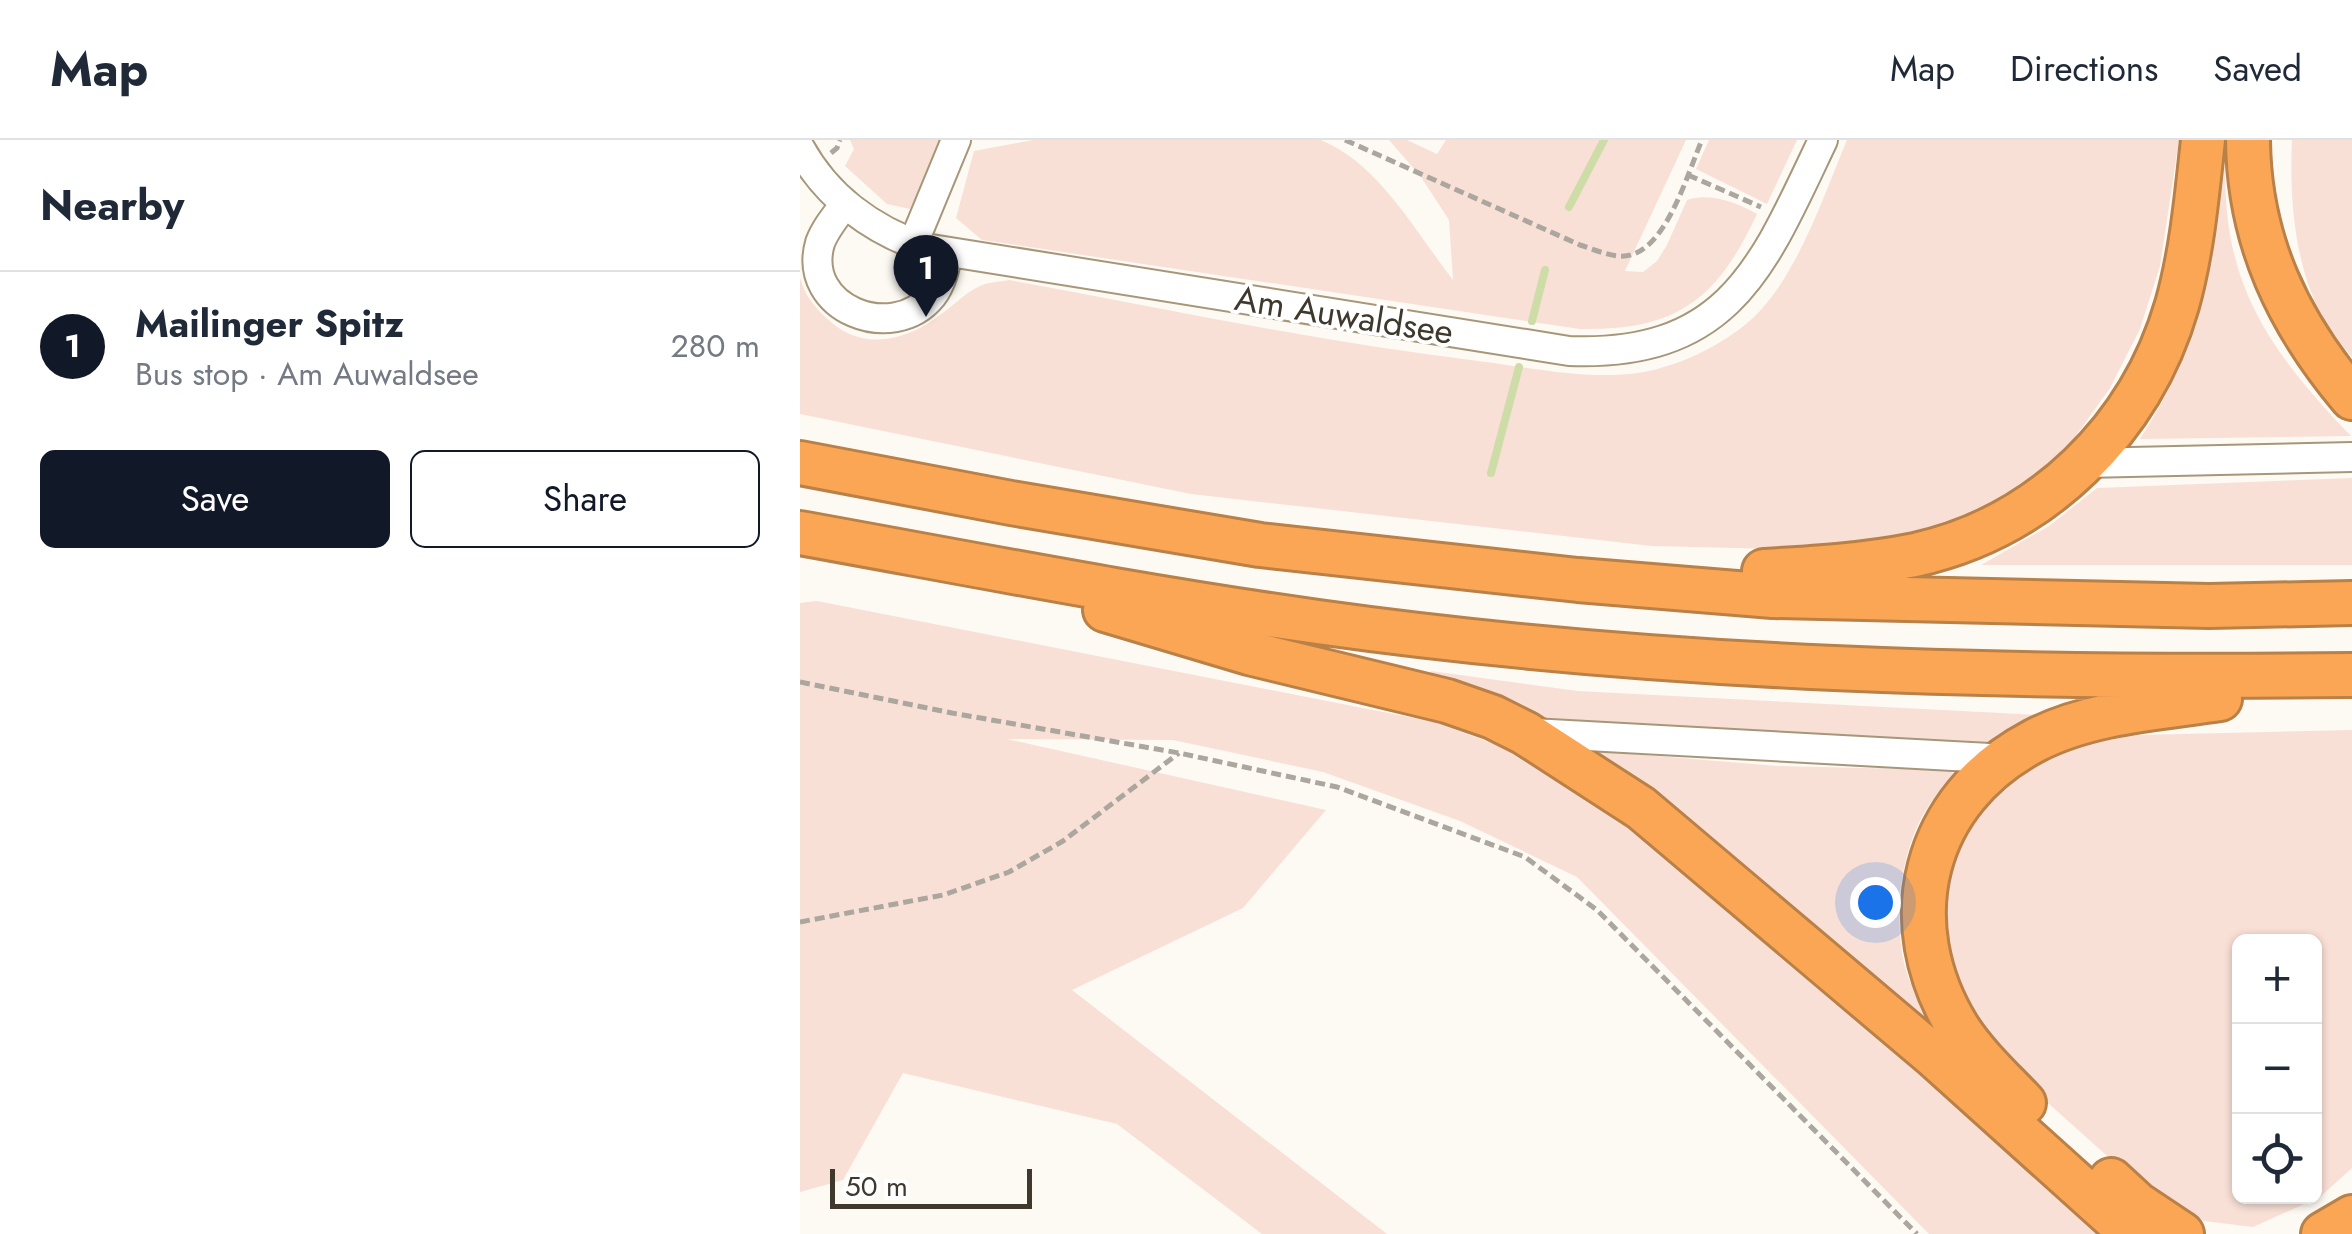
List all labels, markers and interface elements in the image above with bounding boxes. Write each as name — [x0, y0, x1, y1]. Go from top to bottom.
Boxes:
text: Map — [50, 35, 148, 104]
text: Map — [1890, 44, 1955, 94]
text: Directions — [2010, 44, 2158, 94]
text: Saved — [2213, 44, 2302, 94]
text: Nearby — [40, 175, 184, 236]
pin: 1 — [894, 234, 958, 317]
street label: Am Auwaldsee — [1231, 273, 1457, 357]
text: Mailinger Spitz — [135, 296, 404, 351]
text: 1 — [64, 323, 81, 369]
text: 280 m — [671, 323, 760, 369]
text: Bus stop · Am Auwaldsee — [135, 351, 479, 397]
button: Save — [40, 450, 390, 548]
button: Share — [410, 450, 760, 548]
your location — [1850, 877, 1901, 928]
map controls — [2232, 934, 2322, 1204]
button: + — [2232, 934, 2322, 1024]
button: − — [2232, 1024, 2322, 1114]
button: locate — [2232, 1114, 2322, 1204]
scale bar — [830, 1164, 1032, 1208]
text: 50 m — [845, 1166, 908, 1207]

